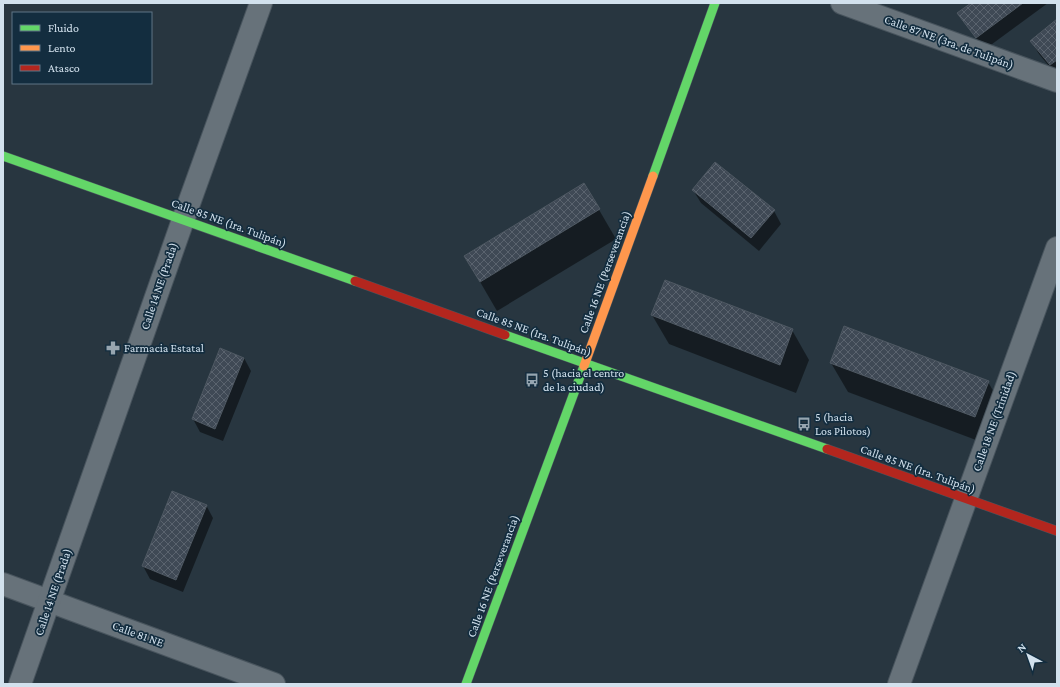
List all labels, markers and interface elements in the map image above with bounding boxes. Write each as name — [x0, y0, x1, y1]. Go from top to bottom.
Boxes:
legend — [12, 12, 152, 84]
street label: Calle 87 NE (3ra. de Tulipán) — [882, 12, 1016, 72]
text: Fluido — [48, 21, 79, 35]
text: Lento — [48, 41, 76, 55]
text: Atasco — [48, 61, 80, 75]
street label: Calle 85 NE (1ra. Tulipán) — [169, 196, 289, 250]
street label: Calle 16 NE (Perseverancia) — [576, 209, 634, 335]
street label: Calle 14 NE (Prada) — [138, 241, 180, 331]
street label: Calle 85 NE (1ra. Tulipán) — [474, 305, 594, 359]
pharmacy icon: Farmacia Estatal — [105, 340, 121, 356]
place label: Farmacia Estatal — [124, 341, 204, 355]
place label: 5 (hacia el centro de la ciudad) — [543, 366, 624, 394]
street label: Calle 18 NE (Trinidad) — [969, 369, 1019, 473]
bus stop icon: 5 (hacia el centro de la ciudad) — [524, 372, 540, 388]
place label: 5 (hacia Los Pilotos) — [815, 410, 871, 438]
bus stop icon: 5 (hacia Los Pilotos) — [796, 416, 812, 432]
street label: Calle 85 NE (1ra. Tulipán) — [858, 442, 978, 496]
street label: Calle 16 NE (Perseverancia) — [464, 513, 522, 639]
street label: Calle 14 NE (Prada) — [32, 547, 74, 637]
street label: Calle 81 NE — [110, 618, 166, 650]
north arrow — [1008, 635, 1048, 675]
text: N — [1015, 640, 1029, 654]

